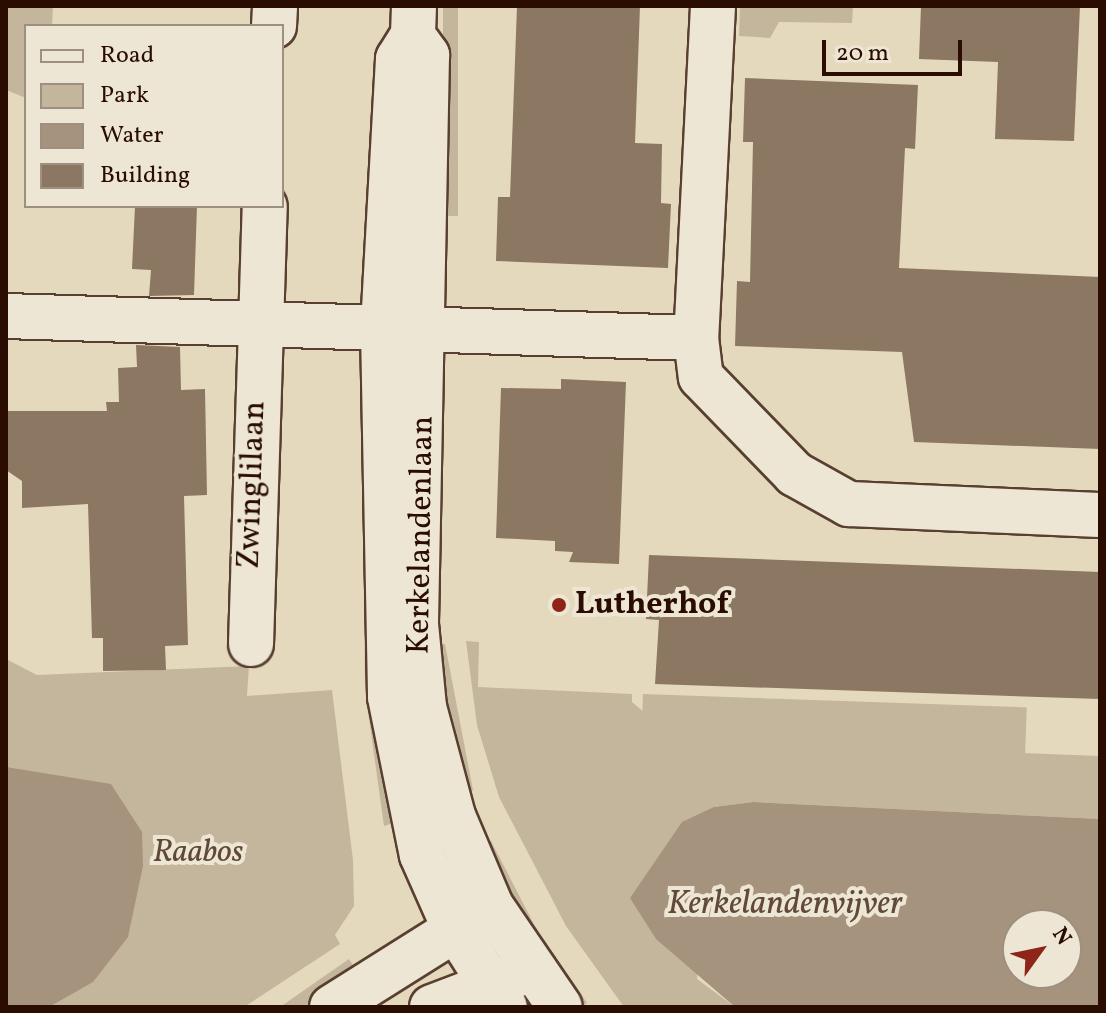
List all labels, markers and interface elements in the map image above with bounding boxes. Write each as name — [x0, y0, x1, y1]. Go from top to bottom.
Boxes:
legend — [24, 24, 284, 208]
scale bar — [826, 24, 966, 74]
text: 20 m — [836, 37, 889, 71]
text: Road — [100, 39, 154, 73]
text: Park — [100, 79, 149, 113]
text: Water — [100, 119, 164, 153]
text: Building — [100, 159, 190, 193]
street label: Zwinglilaan — [231, 400, 275, 570]
street label: Kerkelandenlaan — [401, 415, 443, 655]
place label: Lutherhof — [575, 586, 729, 624]
marker: Lutherhof — [550, 596, 568, 614]
park label: Raabos — [153, 834, 243, 872]
water label: Kerkelandenvijver — [667, 885, 903, 925]
north arrow — [1002, 909, 1082, 989]
text: N — [1044, 922, 1078, 952]

